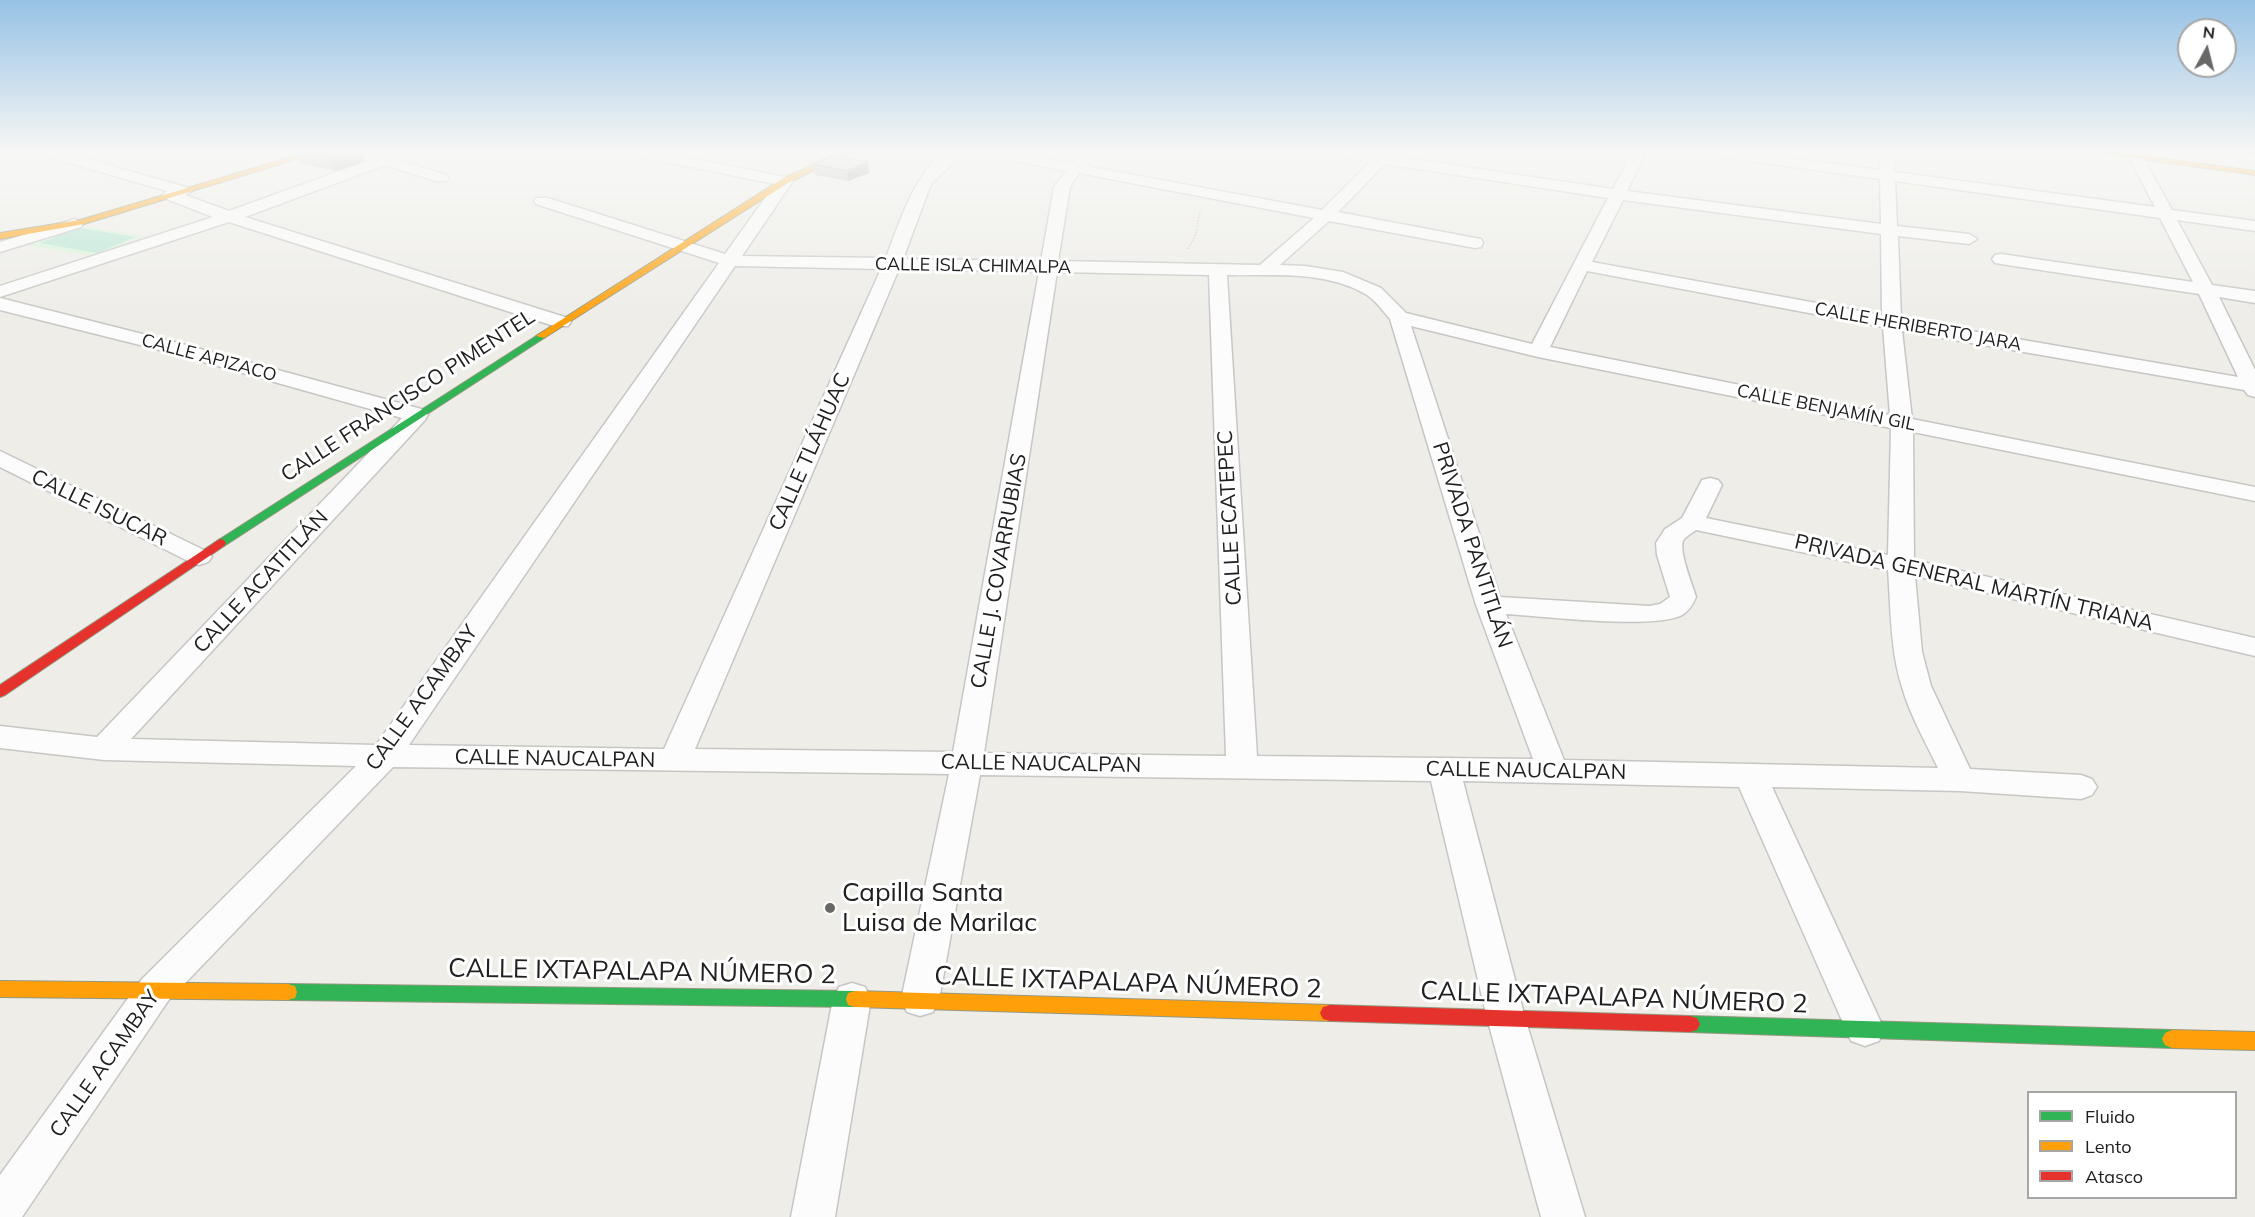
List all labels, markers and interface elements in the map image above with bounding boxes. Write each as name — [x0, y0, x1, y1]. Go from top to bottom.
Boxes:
north arrow — [2177, 18, 2237, 78]
text: N — [2202, 21, 2216, 43]
street label: CALLE ISLA CHIMALPA — [875, 253, 1071, 279]
street label: CALLE HERIBERTO JARA — [1813, 298, 2023, 356]
street label: CALLE FRANCISCO PIMENTEL — [276, 304, 540, 488]
street label: CALLE APIZACO — [139, 330, 279, 386]
street label: CALLE TLÁHUAC — [764, 369, 856, 535]
street label: CALLE BENJAMÍN GIL — [1735, 380, 1917, 436]
street label: CALLE ECATEPEC — [1213, 430, 1247, 606]
street label: PRIVADA PANTITLÁN — [1427, 439, 1517, 651]
street label: CALLE J. COVARRUBIAS — [966, 452, 1032, 690]
street label: CALLE ISUCAR — [27, 464, 171, 552]
street label: CALLE ACATITLÁN — [188, 505, 334, 659]
street label: PRIVADA GENERAL MARTÍN TRIANA — [1792, 529, 2156, 637]
street label: CALLE ACAMBAY — [361, 620, 483, 776]
street label: CALLE NAUCALPAN — [454, 745, 656, 773]
street label: CALLE NAUCALPAN — [940, 750, 1142, 778]
street label: CALLE NAUCALPAN — [1425, 757, 1627, 785]
place label: Capilla Santa Luisa de Marilac — [842, 877, 1037, 939]
marker: Capilla Santa Luisa de Marilac — [823, 901, 837, 915]
street label: CALLE IXTAPALAPA NÚMERO 2 — [448, 953, 836, 991]
street label: CALLE IXTAPALAPA NÚMERO 2 — [934, 961, 1322, 1005]
street label: CALLE IXTAPALAPA NÚMERO 2 — [1420, 976, 1808, 1020]
street label: CALLE ACAMBAY — [45, 986, 165, 1142]
legend — [2027, 1091, 2237, 1199]
text: Fluido — [2085, 1105, 2135, 1128]
text: Lento — [2085, 1135, 2132, 1158]
text: Atasco — [2085, 1165, 2143, 1188]

